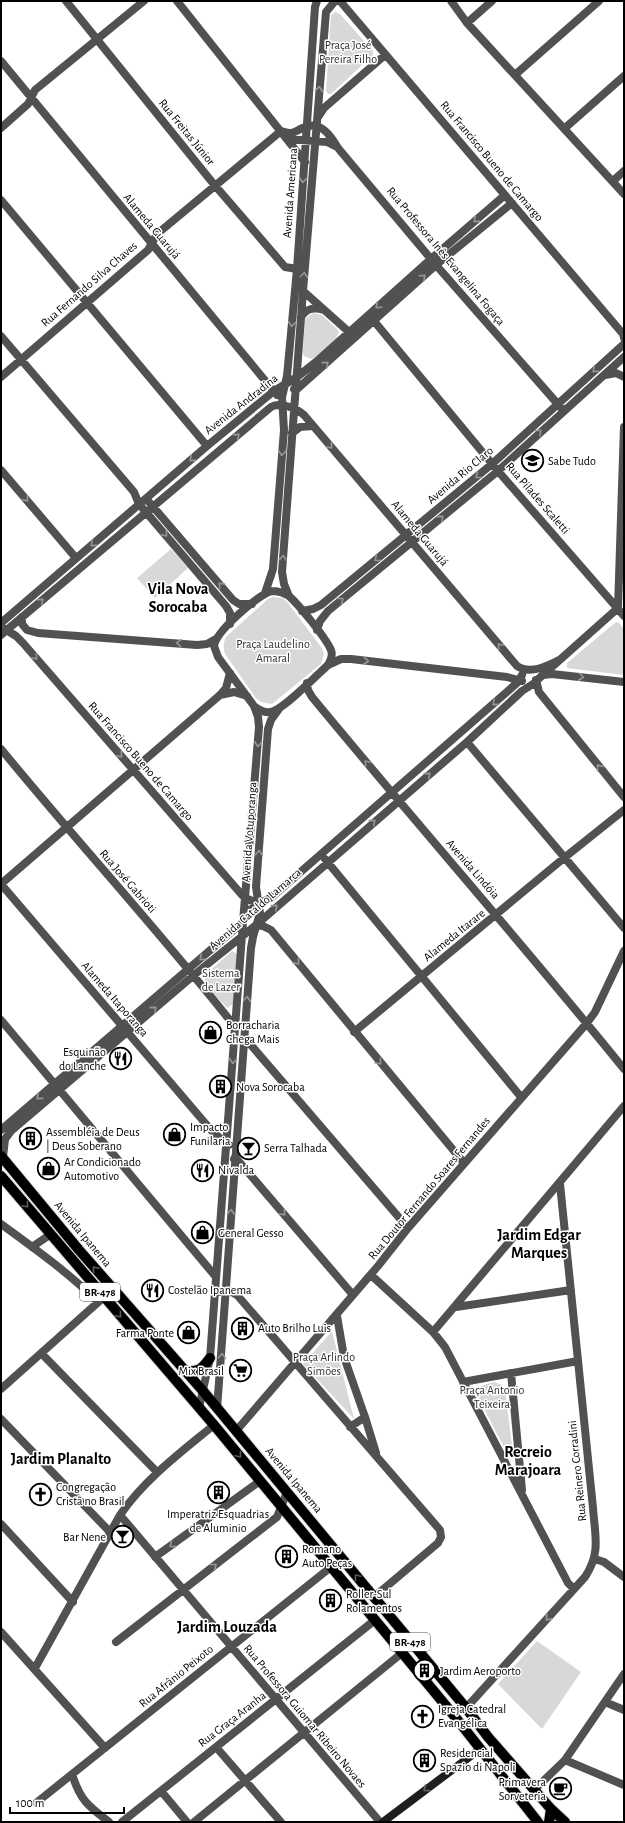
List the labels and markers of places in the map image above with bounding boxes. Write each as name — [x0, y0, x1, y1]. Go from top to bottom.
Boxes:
school or university icon: Sabe Tudo — [520, 448, 546, 474]
place label: Sabe Tudo — [548, 455, 596, 467]
shop icon: Borracharia Chega Mais — [197, 1019, 223, 1045]
place label: Borracharia Chega Mais — [226, 1019, 280, 1045]
place label: Esquinão do Lanche — [59, 1046, 106, 1072]
restaurant icon: Esquinão do Lanche — [108, 1046, 134, 1072]
building icon: Nova Sorocaba — [208, 1074, 234, 1100]
place label: Nova Sorocaba — [236, 1081, 305, 1093]
shop icon: Impacto Funilaria — [162, 1121, 188, 1147]
place label: Impacto Funilaria — [190, 1121, 231, 1147]
building icon: Assembléia de Deus | Deus Soberano — [17, 1126, 43, 1152]
place label: Assembléia de Deus | Deus Soberano — [46, 1126, 140, 1153]
bar icon: Serra Talhada — [235, 1135, 261, 1161]
place label: Serra Talhada — [264, 1142, 328, 1154]
shop icon: Ar Condicionado Automotivo — [36, 1156, 62, 1182]
place label: Ar Condicionado Automotivo — [64, 1156, 141, 1182]
restaurant icon: Nivalda — [190, 1157, 216, 1183]
place label: Nivalda — [218, 1164, 255, 1176]
shop icon: General Gesso — [189, 1220, 215, 1246]
place label: General Gesso — [218, 1227, 284, 1239]
restaurant icon: Costelão Ipanema — [140, 1277, 166, 1303]
place label: Costelão Ipanema — [168, 1284, 252, 1296]
building icon: Auto Brilho Luis — [230, 1315, 256, 1341]
shop icon: Farma Ponte — [176, 1320, 202, 1346]
place label: Auto Brilho Luis — [258, 1322, 331, 1334]
place label: Farma Ponte — [116, 1327, 174, 1339]
supermarket icon: Mix Brasil — [227, 1358, 253, 1384]
place label: Mix Brasil — [178, 1365, 224, 1377]
building icon: Imperatriz Esquadrias de Aluminio — [205, 1480, 231, 1506]
church icon: Congregação Cristã no Brasil — [27, 1481, 53, 1507]
place label: Congregação Cristã no Brasil — [56, 1481, 125, 1507]
place label: Imperatriz Esquadrias de Aluminio — [167, 1508, 269, 1534]
bar icon: Bar Nene — [109, 1524, 135, 1550]
place label: Bar Nene — [63, 1531, 106, 1543]
building icon: Romano Auto Peças — [273, 1543, 299, 1569]
place label: Romano Auto Peças — [302, 1543, 352, 1569]
building icon: Roller-Sul Rolamentos — [317, 1588, 343, 1614]
place label: Roller-Sul Rolamentos — [346, 1588, 402, 1614]
building icon: Jardim Aeroporto — [412, 1658, 438, 1684]
place label: Jardim Aeroporto — [440, 1665, 521, 1677]
church icon: Igreja Catedral Evangélica — [409, 1703, 435, 1729]
place label: Igreja Catedral Evangélica — [438, 1703, 506, 1729]
building icon: Residencial Spazio di Napoli — [412, 1747, 438, 1773]
place label: Residencial Spazio di Napoli — [440, 1747, 516, 1773]
place label: Primavera Sorveteria — [498, 1776, 546, 1802]
cafe icon: Primavera Sorveteria — [548, 1776, 574, 1802]

